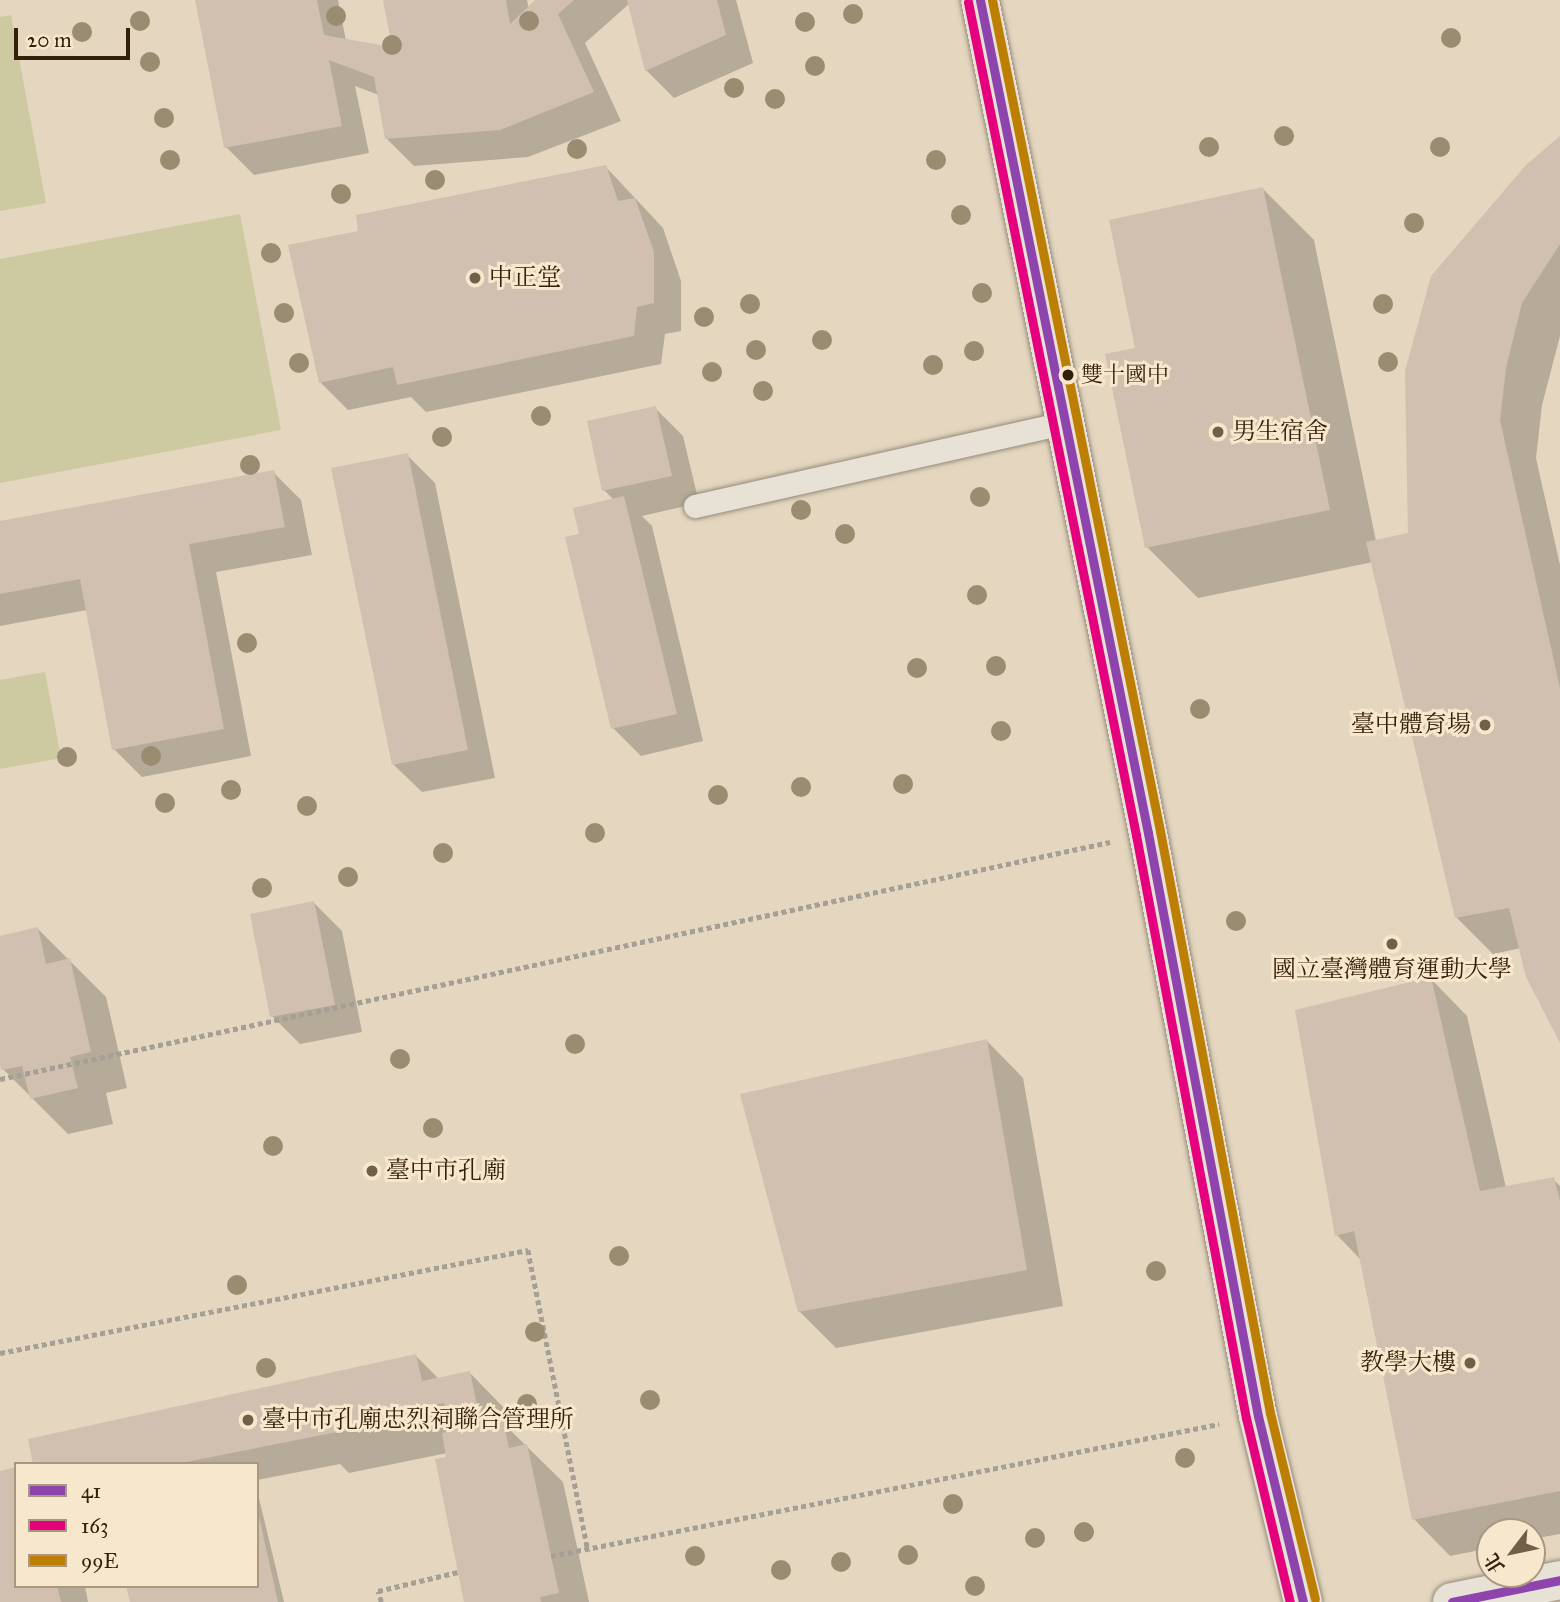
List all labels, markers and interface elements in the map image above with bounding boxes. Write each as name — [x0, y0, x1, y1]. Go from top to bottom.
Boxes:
scale bar — [18, 14, 133, 58]
text: 20 m — [27, 27, 72, 53]
place label: 中正堂 — [489, 264, 561, 292]
marker: 中正堂 — [467, 270, 483, 286]
place label: 雙十國中 — [1081, 362, 1169, 388]
marker: 雙十國中 — [1061, 368, 1075, 382]
place label: 男生宿舍 — [1232, 418, 1328, 446]
marker: 男生宿舍 — [1210, 424, 1226, 440]
place label: 臺中體育場 — [1351, 711, 1471, 739]
marker: 臺中體育場 — [1477, 717, 1493, 733]
marker: 國立臺灣體育運動大學 — [1384, 936, 1400, 952]
place label: 國立臺灣體育運動大學 — [1272, 956, 1512, 984]
place label: 臺中市孔廟 — [386, 1157, 506, 1185]
marker: 臺中市孔廟 — [364, 1163, 380, 1179]
place label: 教學大樓 — [1360, 1349, 1456, 1377]
marker: 教學大樓 — [1462, 1355, 1478, 1371]
place label: 臺中市孔廟忠烈祠聯合管理所 — [262, 1406, 574, 1434]
marker: 臺中市孔廟忠烈祠聯合管理所 — [240, 1412, 256, 1428]
legend — [14, 1462, 259, 1588]
text: 41 — [81, 1478, 101, 1504]
text: 163 — [81, 1513, 108, 1539]
north arrow — [1476, 1518, 1546, 1588]
text: 99E — [81, 1548, 119, 1574]
text: 北 — [1480, 1549, 1509, 1577]

